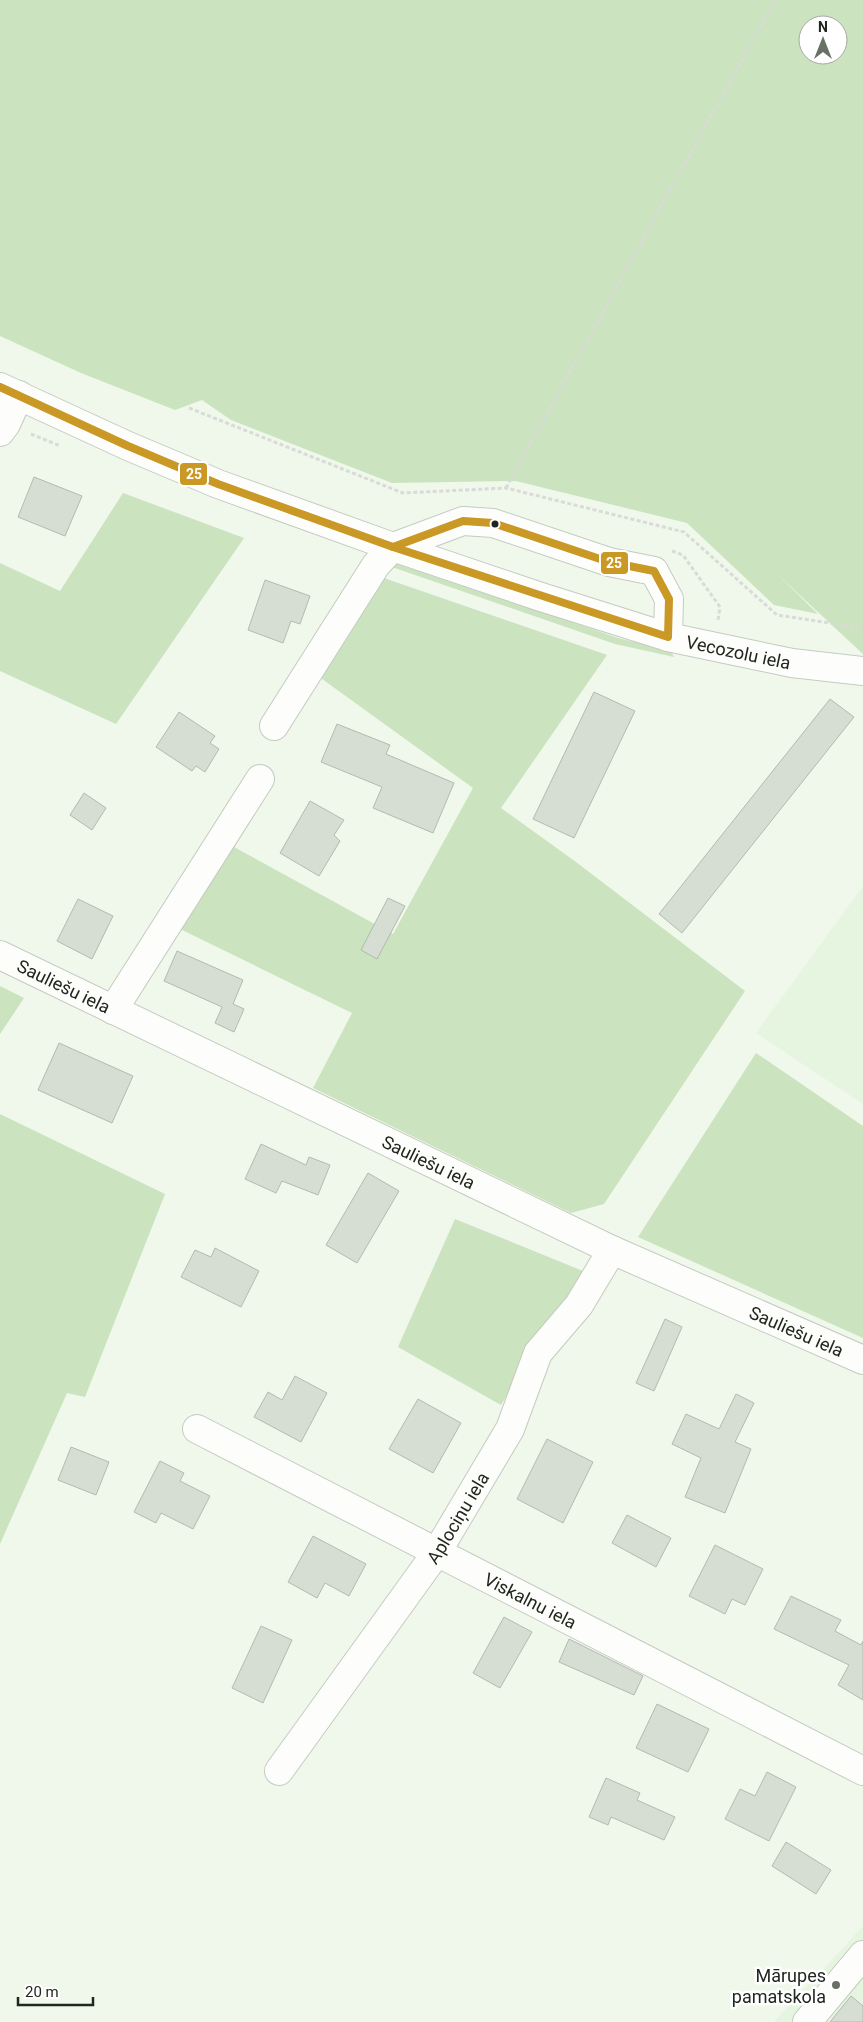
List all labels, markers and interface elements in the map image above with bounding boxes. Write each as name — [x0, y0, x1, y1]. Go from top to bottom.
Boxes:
north arrow — [798, 15, 848, 65]
text: N — [818, 19, 828, 35]
line badge: 25 — [179, 462, 208, 486]
text: 25 — [186, 466, 202, 482]
unlabelled marker — [490, 519, 500, 529]
line badge: 25 — [600, 551, 629, 575]
text: 25 — [606, 555, 622, 571]
street label: Vecozolu iela — [684, 631, 793, 673]
street label: Sauliešu iela — [14, 955, 114, 1017]
street label: Sauliešu iela — [379, 1130, 479, 1193]
street label: Sauliešu iela — [746, 1301, 847, 1361]
street label: Aplociņu iela — [422, 1468, 493, 1567]
street label: Viskalnu iela — [481, 1568, 580, 1633]
place label: Mārupes pamatskola — [732, 1965, 826, 2007]
scale bar — [18, 1974, 92, 2006]
marker: Mārupes pamatskola — [830, 1979, 842, 1991]
text: 20 m — [25, 1983, 59, 2001]

